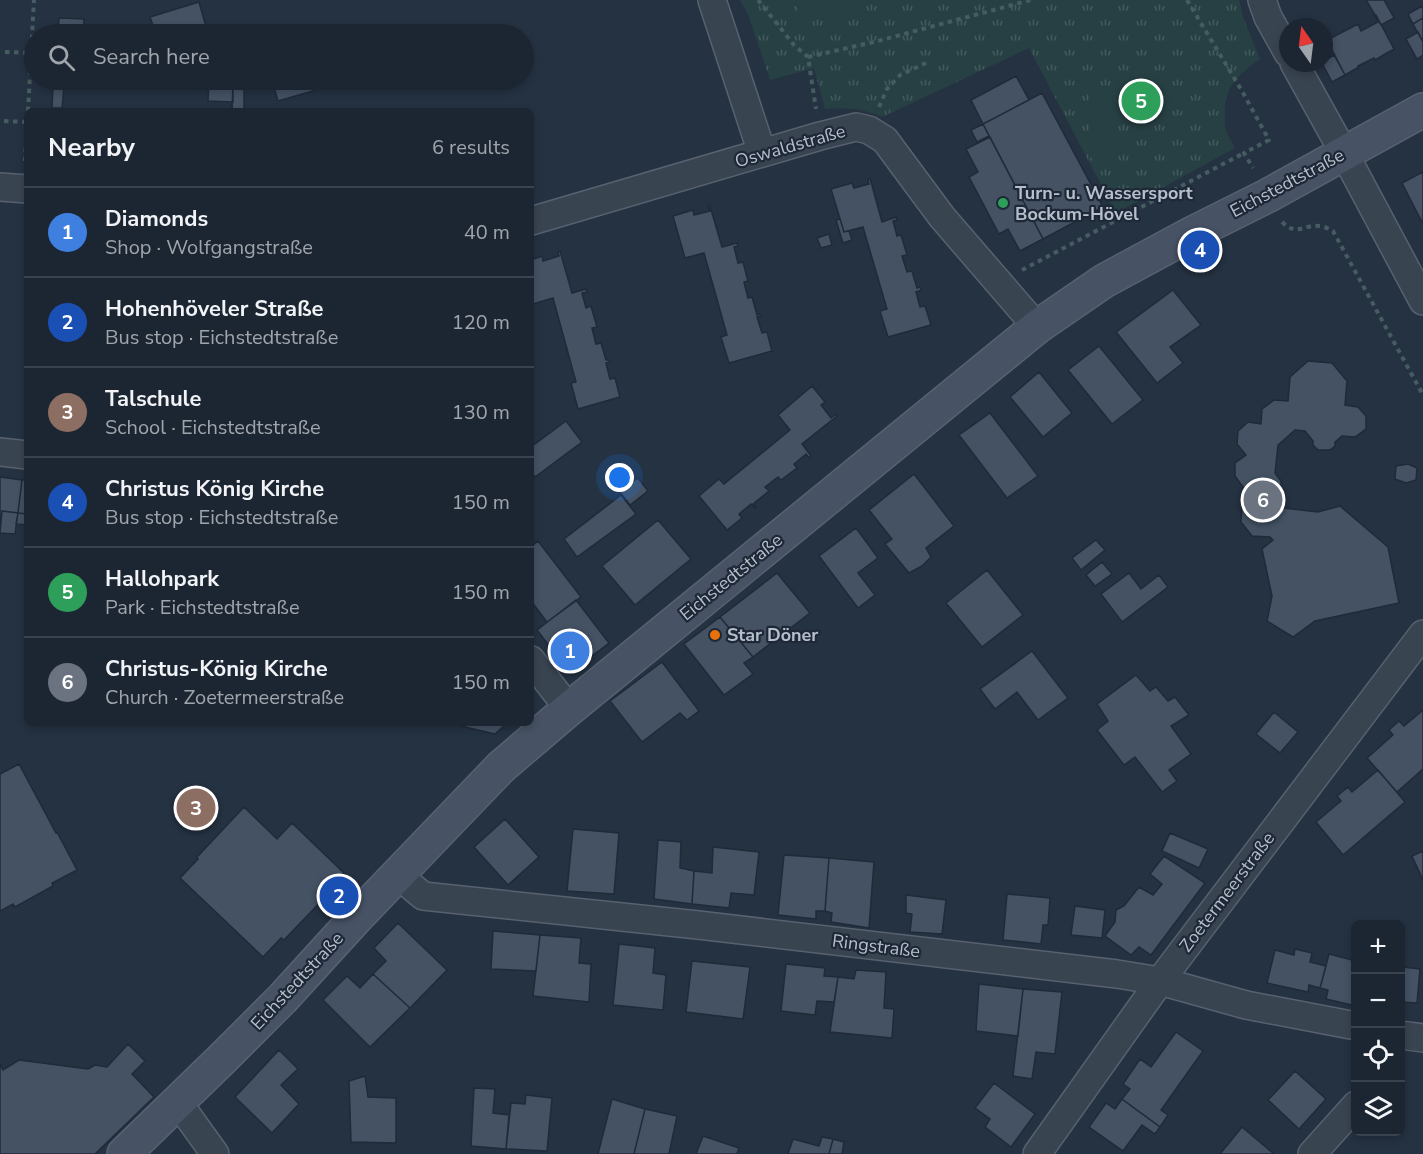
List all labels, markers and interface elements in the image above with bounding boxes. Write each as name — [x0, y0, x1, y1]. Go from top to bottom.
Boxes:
north arrow — [1279, 18, 1333, 72]
search box — [24, 24, 534, 90]
icon: search — [45, 41, 78, 74]
text: Search here — [93, 42, 210, 72]
pin: 5 — [1122, 78, 1160, 124]
street label: Oswaldstraße — [732, 119, 848, 173]
text: Nearby — [48, 130, 135, 165]
text: 6 results — [432, 134, 510, 161]
street label: Eichstedtstraße — [1226, 143, 1348, 223]
place label: Turn- u. Wassersport Bockum-Hövel — [1015, 181, 1193, 226]
marker: Turn- u. Wassersport Bockum-Hövel — [996, 196, 1010, 210]
text: Diamonds — [105, 204, 208, 234]
text: 1 — [62, 219, 74, 246]
text: 40 m — [464, 219, 510, 246]
pin: 4 — [1180, 228, 1220, 272]
text: Shop · Wolfgangstraße — [105, 234, 313, 261]
text: Hohenhöveler Straße — [105, 294, 323, 324]
text: 2 — [62, 309, 74, 336]
text: 120 m — [452, 309, 510, 336]
text: Bus stop · Eichstedtstraße — [105, 324, 338, 351]
text: Talschule — [105, 384, 201, 414]
text: 3 — [62, 399, 74, 426]
text: 130 m — [452, 399, 510, 426]
text: School · Eichstedtstraße — [105, 414, 321, 441]
your location — [605, 463, 634, 492]
text: Christus König Kirche — [105, 474, 324, 504]
pin: 6 — [1244, 478, 1282, 522]
text: 4 — [62, 489, 74, 516]
text: 150 m — [452, 489, 510, 516]
text: Bus stop · Eichstedtstraße — [105, 504, 338, 531]
street label: Eichstedtstraße — [675, 528, 787, 626]
text: Hallohpark — [105, 564, 219, 594]
text: 5 — [62, 579, 74, 606]
text: 150 m — [452, 579, 510, 606]
text: Park · Eichstedtstraße — [105, 594, 300, 621]
place label: Star Döner — [727, 623, 818, 647]
pin: 1 — [550, 628, 590, 674]
marker: Star Döner — [708, 628, 722, 642]
text: Christus-König Kirche — [105, 654, 328, 684]
text: 6 — [62, 669, 74, 696]
text: 150 m — [452, 669, 510, 696]
text: Church · Zoetermeerstraße — [105, 684, 344, 711]
pin: 3 — [176, 786, 216, 830]
street label: Zoetermeerstraße — [1174, 827, 1280, 957]
pin: 2 — [320, 874, 358, 918]
map controls — [1351, 920, 1405, 1136]
button: + — [1351, 920, 1405, 974]
street label: Eichstedtstraße — [245, 927, 349, 1035]
street label: Ringstraße — [831, 929, 921, 963]
button: − — [1351, 974, 1405, 1028]
button: locate — [1351, 1028, 1405, 1082]
button: layers — [1351, 1082, 1405, 1136]

